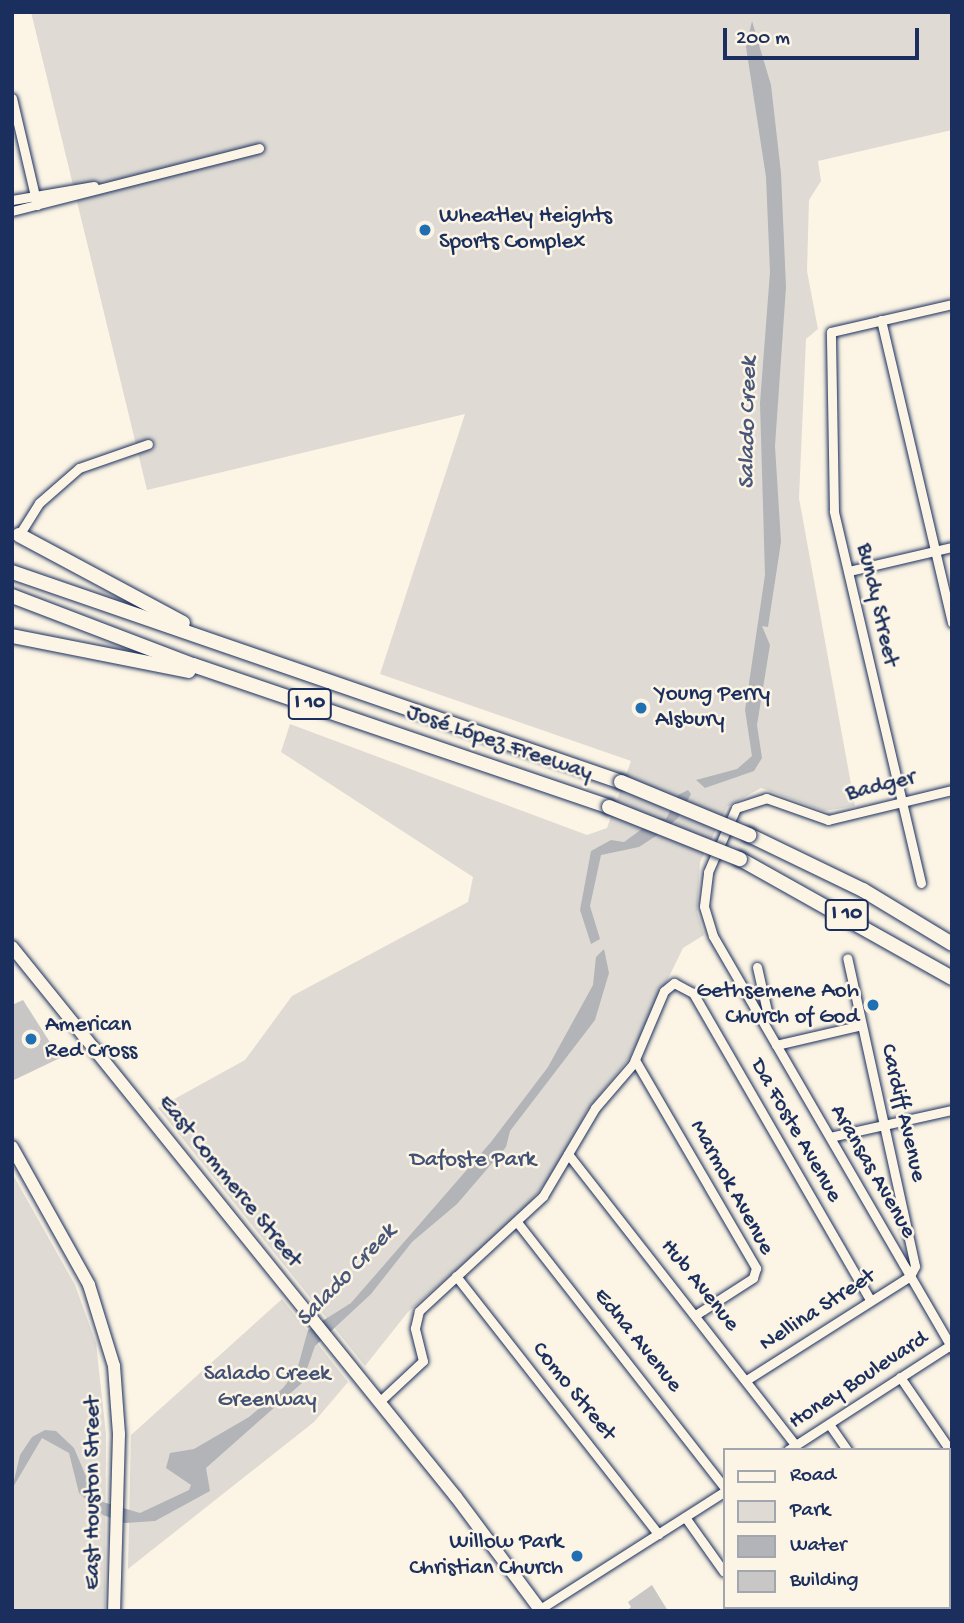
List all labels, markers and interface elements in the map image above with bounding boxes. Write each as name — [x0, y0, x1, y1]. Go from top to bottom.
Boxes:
scale bar — [726, 14, 922, 58]
text: 200 m — [736, 27, 790, 52]
place label: Wheatley Heights Sports Complex — [439, 203, 612, 257]
marker: Wheatley Heights Sports Complex — [417, 222, 433, 238]
water label: Salado Creek — [733, 357, 765, 489]
street label: Bundy Street — [848, 541, 904, 669]
place label: Young Perry Alsbury — [655, 681, 770, 735]
road number: I 10 — [287, 686, 333, 722]
street label: José López Freeway — [402, 699, 596, 789]
marker: Young Perry Alsbury — [633, 700, 649, 716]
street label: Badger — [843, 765, 919, 809]
road number: I 10 — [824, 898, 870, 932]
place label: Gethsemene Aoh Church of God — [696, 978, 859, 1032]
marker: Gethsemene Aoh Church of God — [865, 997, 881, 1013]
place label: American Red Cross — [45, 1012, 137, 1066]
marker: American Red Cross — [23, 1031, 39, 1047]
street label: Cardiff Avenue — [873, 1041, 931, 1185]
street label: Da Foste Avenue — [743, 1054, 847, 1208]
street label: East Commerce Street — [151, 1090, 307, 1274]
street label: Aransas Avenue — [823, 1100, 921, 1244]
street label: Marmok Avenue — [683, 1116, 779, 1260]
park label: Dafoste Park — [410, 1147, 536, 1175]
water label: Salado Creek — [291, 1218, 403, 1334]
street label: Hub Avenue — [653, 1234, 745, 1338]
street label: Nellina Street — [755, 1263, 881, 1359]
street label: Edna Avenue — [587, 1283, 687, 1399]
street label: Honey Boulevard — [784, 1326, 934, 1436]
street label: Como Street — [525, 1337, 621, 1447]
park label: Salado Creek Greenway — [204, 1361, 330, 1415]
street label: East Houston Street — [80, 1396, 108, 1590]
legend — [722, 1448, 950, 1609]
text: Road — [790, 1464, 836, 1489]
text: Park — [790, 1499, 830, 1524]
place label: Willow Park Christian Church — [409, 1529, 563, 1583]
text: Water — [790, 1534, 846, 1559]
marker: Willow Park Christian Church — [569, 1548, 585, 1564]
text: Building — [790, 1569, 859, 1594]

